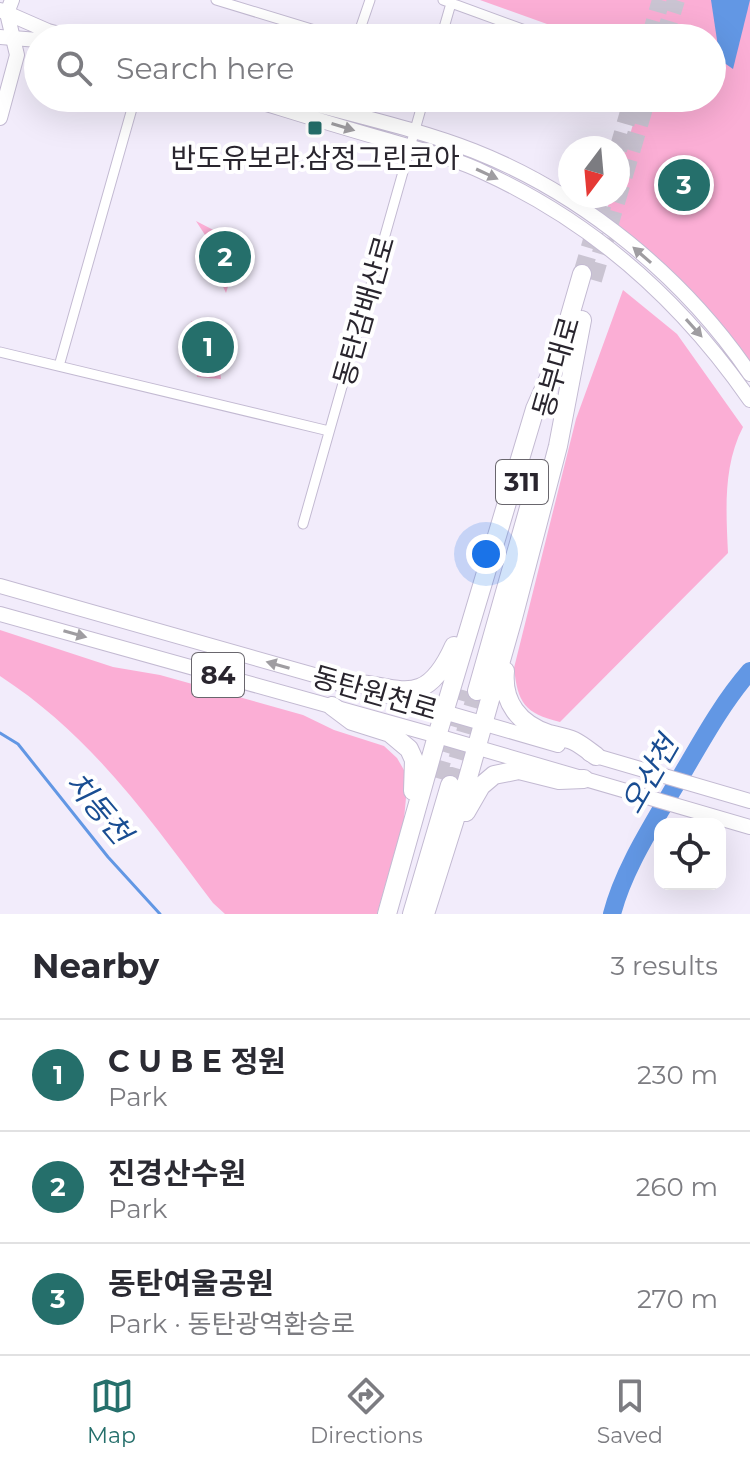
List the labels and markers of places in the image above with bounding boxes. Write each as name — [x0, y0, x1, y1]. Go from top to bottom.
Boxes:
marker: 반도유보라.삼정그린코아 — [306, 119, 324, 137]
place label: 반도유보라.삼정그린코아 — [170, 141, 460, 175]
pin: 3 — [658, 155, 710, 215]
pin: 2 — [199, 227, 251, 287]
pin: 1 — [182, 317, 234, 377]

